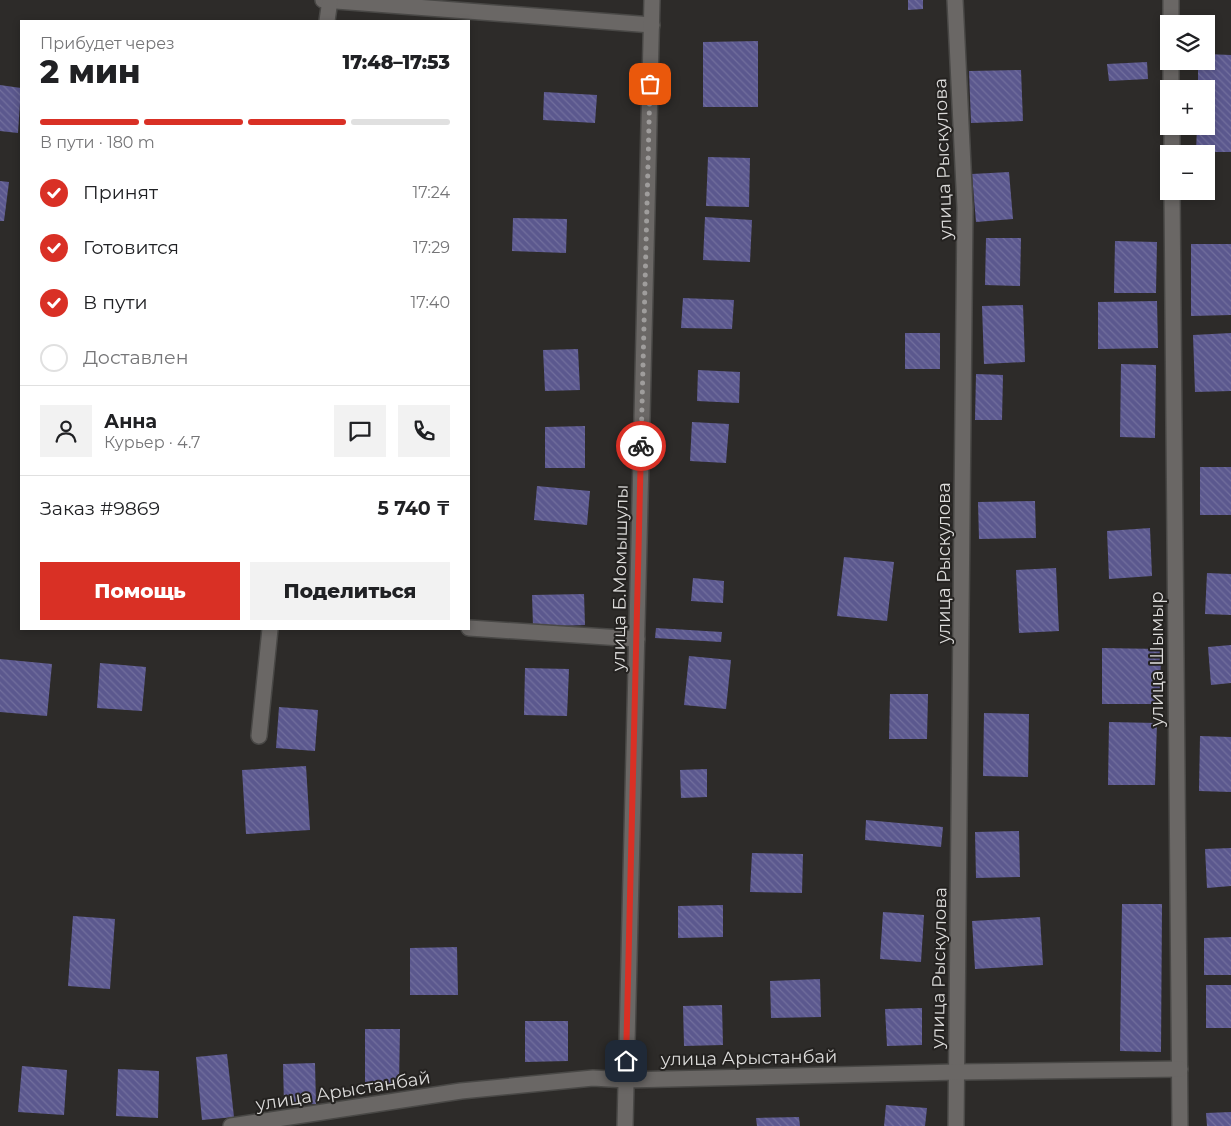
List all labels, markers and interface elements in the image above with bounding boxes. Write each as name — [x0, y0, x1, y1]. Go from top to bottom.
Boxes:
map controls — [1160, 15, 1215, 200]
button: layers — [1160, 15, 1215, 70]
text: Прибудет через — [40, 34, 175, 53]
text: 17:48–17:53 — [342, 51, 450, 74]
text: 2 мин — [40, 52, 140, 91]
pin — [629, 63, 671, 105]
icon: bag — [636, 70, 664, 98]
street label: улица Рыскулова — [929, 78, 957, 241]
button: + — [1160, 80, 1215, 135]
text: В пути · 180 m — [40, 133, 155, 152]
button: − — [1160, 145, 1215, 200]
icon: check — [40, 179, 68, 207]
text: Принят — [83, 181, 158, 204]
text: 17:24 — [412, 183, 450, 202]
icon: check — [40, 234, 68, 262]
text: Готовится — [83, 236, 179, 259]
text: 17:29 — [413, 238, 450, 257]
icon: check — [40, 289, 68, 317]
text: В пути — [83, 291, 148, 314]
text: 17:40 — [411, 293, 450, 312]
text: Доставлен — [83, 346, 189, 369]
button: person — [40, 405, 92, 457]
button: chat — [334, 405, 386, 457]
button: phone — [398, 405, 450, 457]
text: Анна — [104, 410, 157, 433]
courier — [616, 421, 666, 471]
icon: bike — [627, 432, 655, 460]
text: Курьер · 4.7 — [104, 433, 201, 452]
street label: улица Рыскулова — [933, 482, 955, 645]
street label: улица Б.Момышулы — [607, 484, 633, 673]
text: Заказ #9869 — [40, 497, 160, 520]
text: 5 740 ₸ — [378, 497, 450, 520]
button: Помощь — [40, 562, 240, 620]
button: Поделиться — [250, 562, 450, 620]
street label: улица Шымыр — [1146, 591, 1168, 728]
street label: улица Рыскулова — [927, 887, 951, 1050]
pin — [605, 1040, 647, 1082]
street label: улица Арыстанбай — [660, 1045, 837, 1071]
icon: home — [612, 1047, 640, 1075]
street label: улица Арыстанбай — [253, 1066, 432, 1116]

